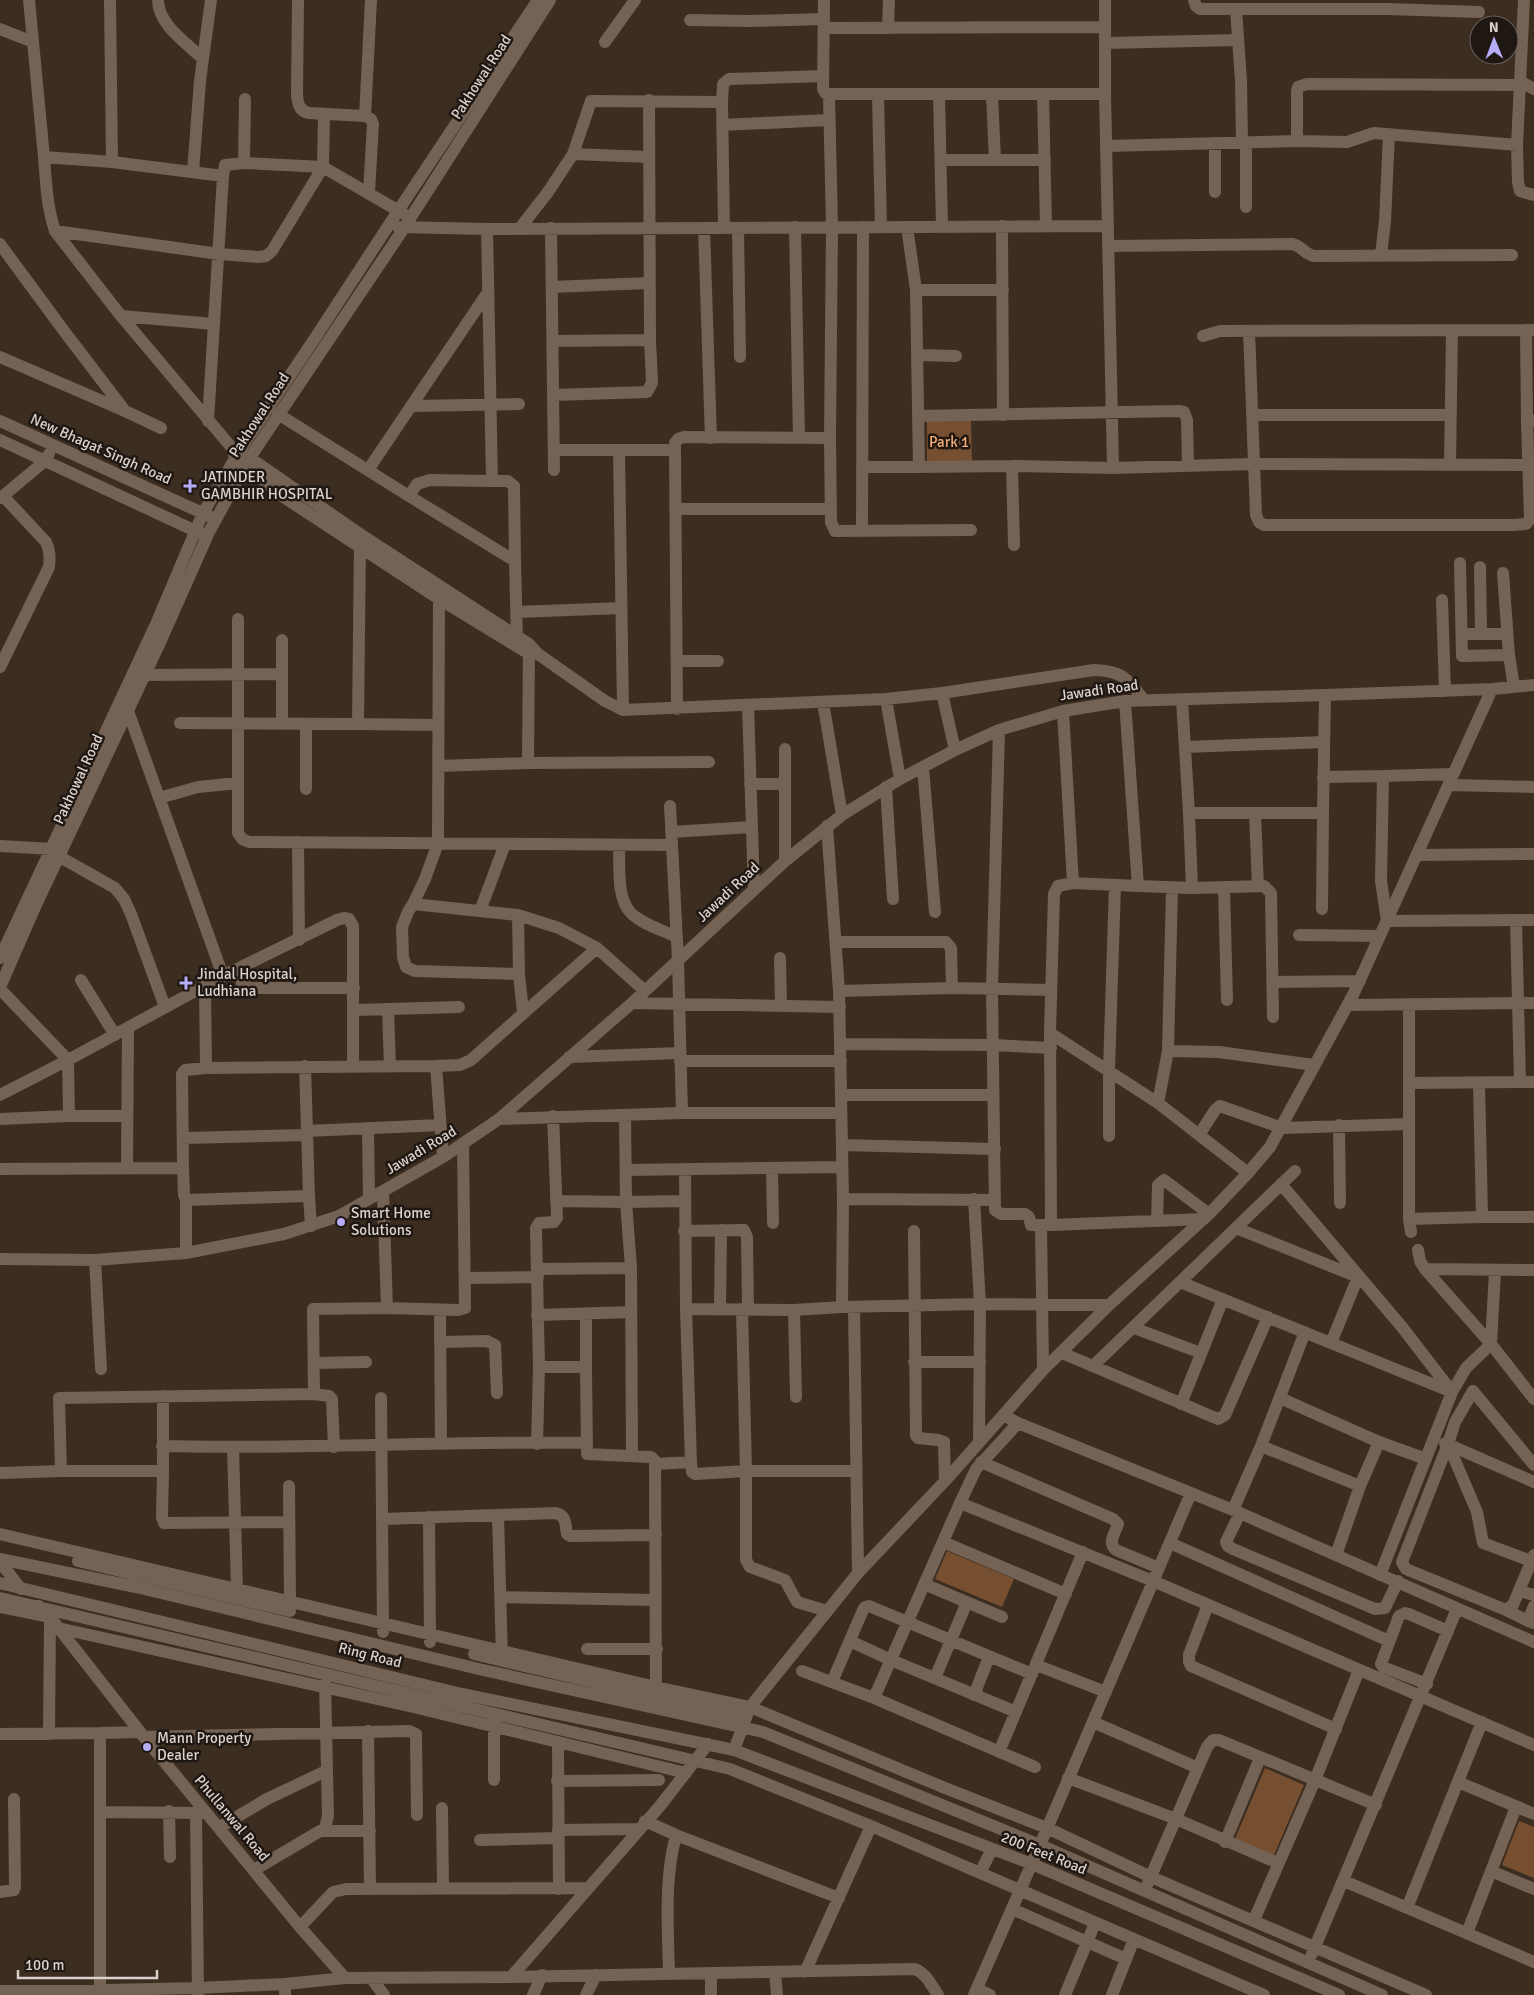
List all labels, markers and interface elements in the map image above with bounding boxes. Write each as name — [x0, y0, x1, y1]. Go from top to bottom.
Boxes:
north arrow — [1469, 15, 1519, 65]
text: N — [1489, 19, 1499, 36]
street label: Pakhowal Road — [447, 31, 515, 123]
street label: Pakhowal Road — [225, 369, 293, 461]
street label: New Bhagat Singh Road — [28, 410, 174, 488]
park label: Park 1 — [929, 433, 969, 451]
place label: JATINDER GAMBHIR HOSPITAL — [201, 468, 333, 503]
marker: JATINDER GAMBHIR HOSPITAL — [183, 479, 197, 493]
street label: Jawadi Road — [1058, 676, 1140, 704]
street label: Pakhowal Road — [49, 731, 107, 827]
street label: Jawadi Road — [693, 858, 763, 926]
place label: Jindal Hospital, Ludhiana — [197, 965, 297, 1000]
marker: Jindal Hospital, Ludhiana — [179, 976, 193, 990]
street label: Jawadi Road — [382, 1122, 460, 1178]
place label: Smart Home Solutions — [351, 1204, 431, 1239]
marker: Smart Home Solutions — [335, 1216, 347, 1228]
street label: Ring Road — [336, 1638, 404, 1672]
place label: Mann Property Dealer — [157, 1729, 251, 1764]
marker: Mann Property Dealer — [141, 1741, 153, 1753]
street label: Phullanwal Road — [191, 1771, 273, 1865]
street label: 200 Feet Road — [999, 1828, 1089, 1878]
scale bar — [18, 1948, 156, 1980]
text: 100 m — [25, 1956, 65, 1974]

